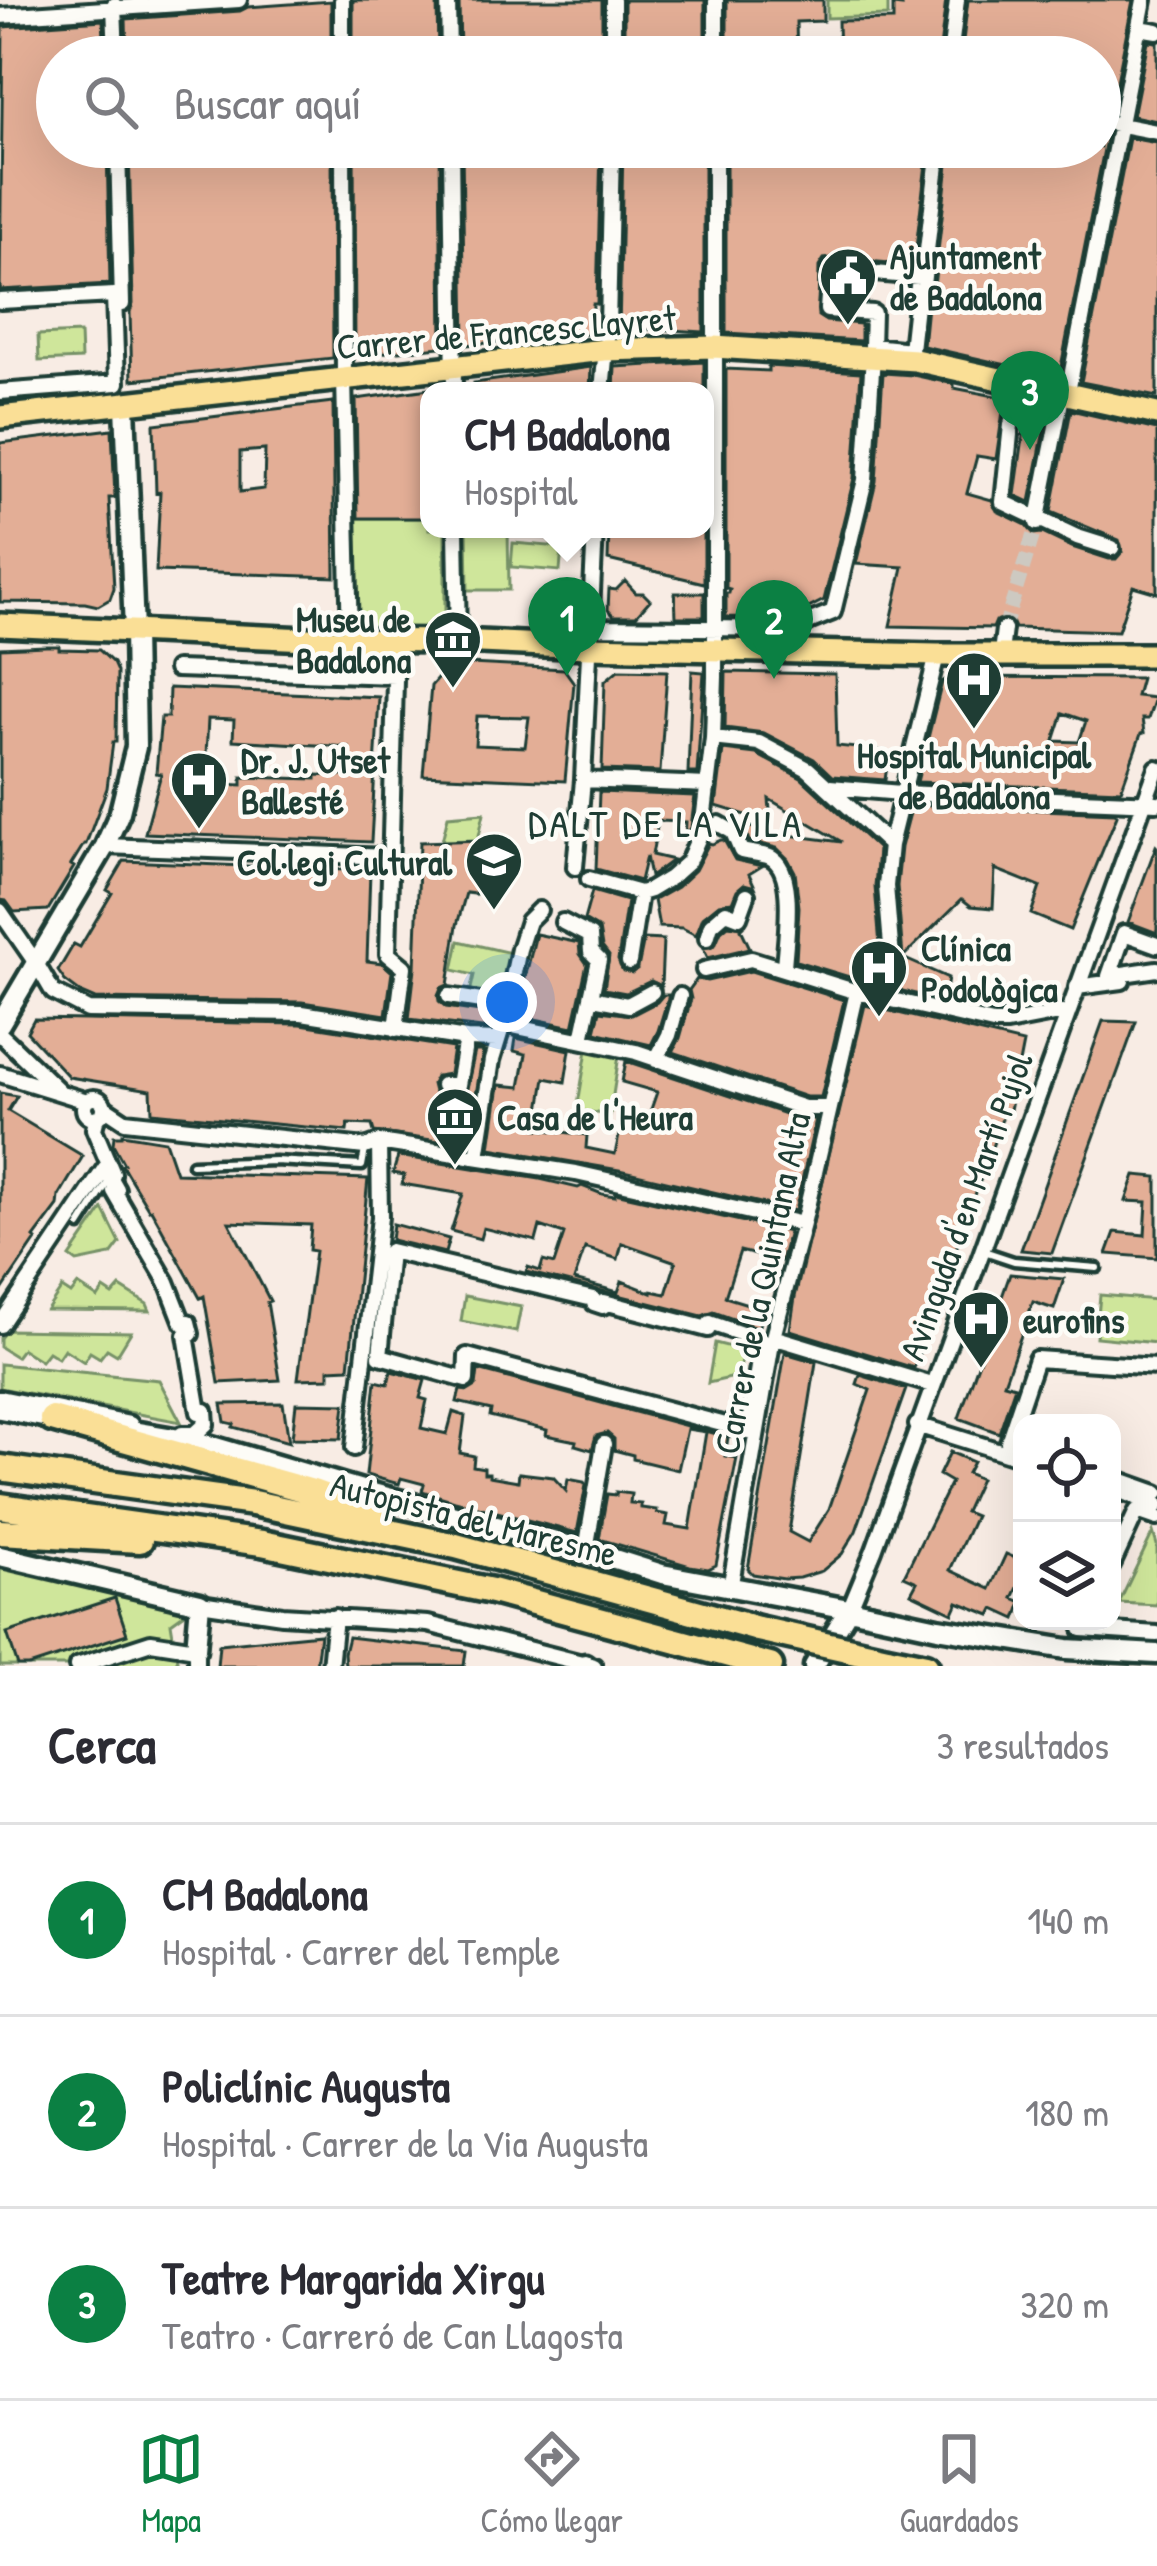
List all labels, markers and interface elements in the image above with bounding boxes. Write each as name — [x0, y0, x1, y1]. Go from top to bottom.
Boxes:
search box — [36, 36, 1121, 168]
icon: search — [78, 69, 144, 135]
text: Buscar aquí — [174, 72, 361, 133]
place label: Ajuntament de Badalona — [890, 231, 1042, 321]
public building icon: Ajuntament de Badalona — [817, 245, 879, 327]
street label: Carrer de Francesc Layret — [334, 292, 678, 370]
pin: 3 — [991, 351, 1069, 450]
popup — [420, 382, 714, 538]
text: CM Badalona — [464, 403, 670, 464]
text: Hospital — [464, 464, 578, 517]
pin: 1 — [528, 577, 606, 676]
pin: 2 — [735, 580, 813, 679]
place label: Museu de Badalona — [296, 594, 412, 684]
museum icon: Museu de Badalona — [422, 608, 484, 690]
hospital icon: Hospital Municipal de Badalona — [943, 649, 1005, 731]
place label: Hospital Municipal de Badalona — [857, 730, 1093, 820]
place label: Dr. J. Utset Ballesté — [241, 735, 392, 825]
hospital icon: Dr. J. Utset Ballesté — [168, 749, 230, 831]
district label: DALT DE LA VILA — [528, 796, 804, 849]
school or university icon: Col·legi Cultural — [463, 830, 525, 912]
place label: Col·legi Cultural — [237, 837, 453, 887]
place label: Clínica Podològica — [921, 923, 1058, 1014]
hospital icon: Clínica Podològica — [848, 937, 910, 1019]
your location — [477, 972, 537, 1032]
street label: Avinguda d'en Martí Pujol — [887, 1045, 1044, 1367]
museum icon: Casa de l'Heura — [424, 1085, 486, 1167]
place label: Casa de l'Heura — [497, 1092, 693, 1141]
street label: Carrer de la Quintana Alta — [701, 1108, 821, 1458]
hospital icon: eurofins — [950, 1288, 1012, 1370]
place label: eurofins — [1023, 1295, 1125, 1344]
map controls — [1013, 1414, 1121, 1630]
button: locate — [1013, 1414, 1121, 1522]
street label: Autopista del Maresme — [326, 1459, 622, 1577]
button: layers — [1013, 1522, 1121, 1630]
text: Cerca — [48, 1710, 156, 1779]
text: 3 resultados — [936, 1718, 1109, 1771]
text: CM Badalona — [162, 1863, 368, 1924]
text: 1 — [80, 1893, 94, 1946]
text: 140 m — [1027, 1893, 1109, 1946]
text: Hospital · Carrer del Temple — [162, 1924, 560, 1977]
text: Policlínic Augusta — [162, 2055, 450, 2116]
text: 2 — [78, 2085, 96, 2138]
text: 180 m — [1025, 2085, 1109, 2138]
text: Hospital · Carrer de la Via Augusta — [162, 2116, 648, 2169]
text: Teatre Margarida Xirgu — [162, 2247, 545, 2308]
text: 3 — [78, 2277, 96, 2330]
text: 320 m — [1020, 2277, 1109, 2330]
text: Teatro · Carreró de Can Llagosta — [162, 2308, 623, 2361]
tab: Mapa — [138, 2426, 204, 2542]
tab: Cómo llegar — [481, 2426, 623, 2542]
tab: Guardados — [899, 2426, 1019, 2542]

